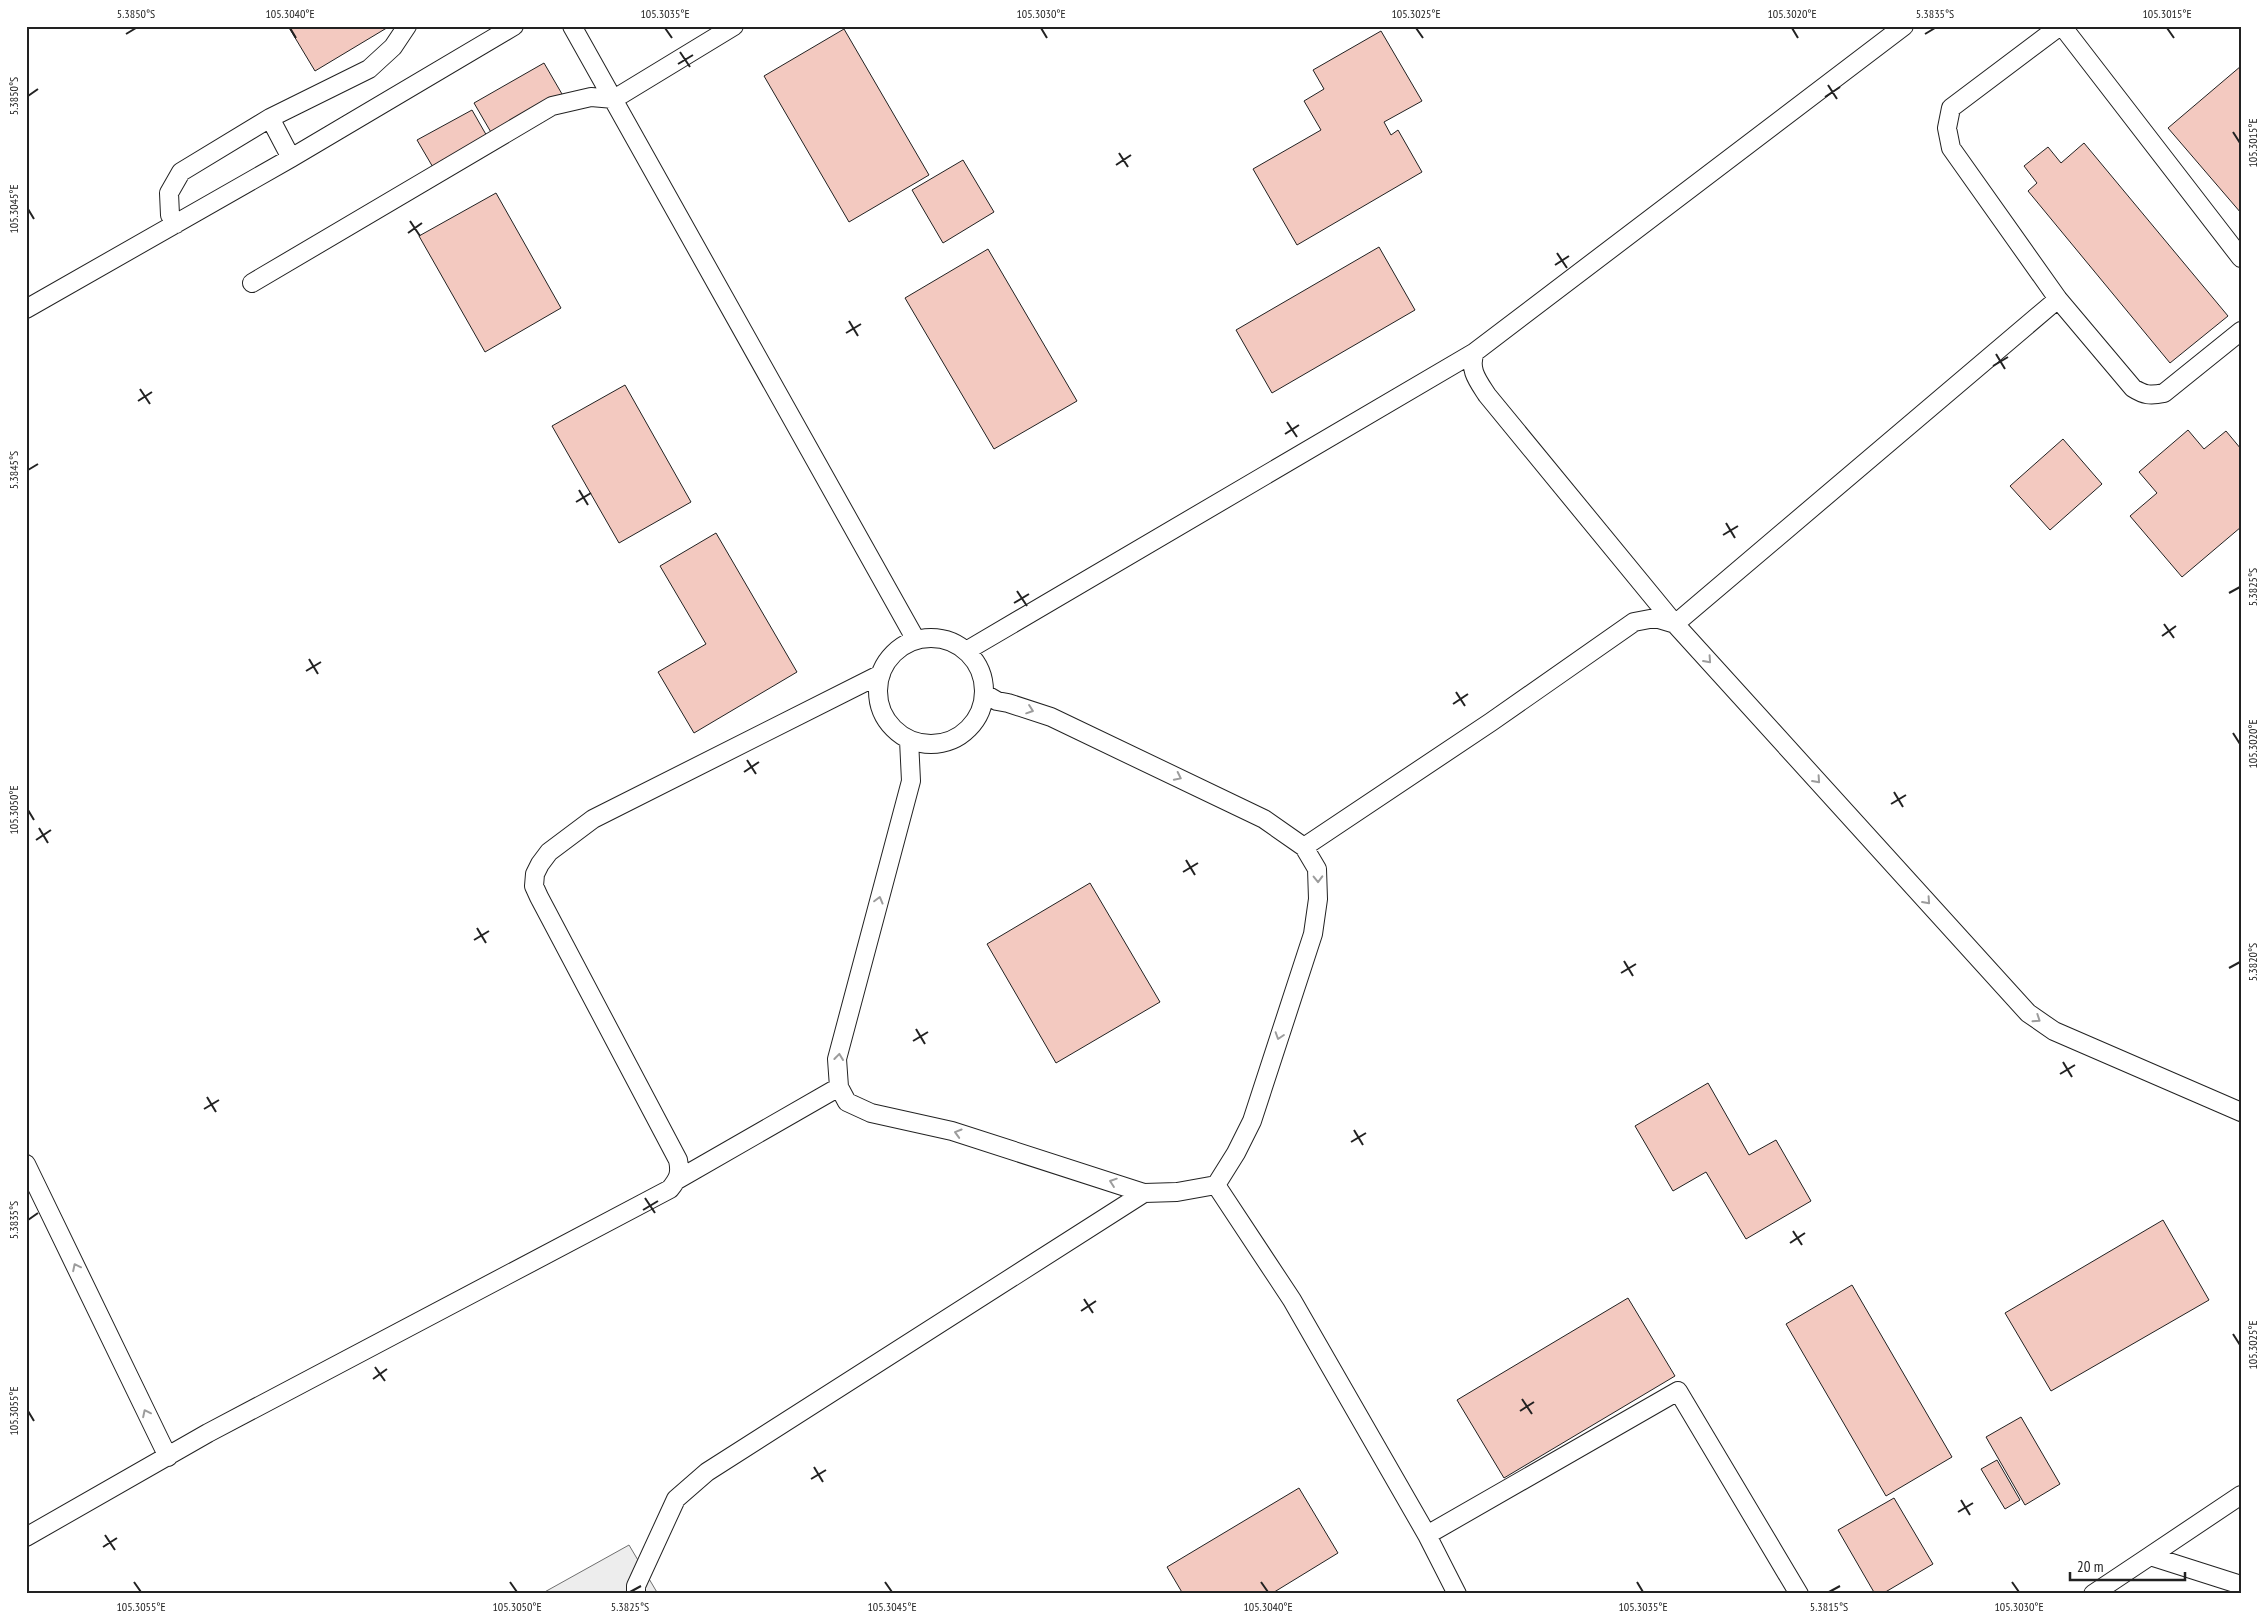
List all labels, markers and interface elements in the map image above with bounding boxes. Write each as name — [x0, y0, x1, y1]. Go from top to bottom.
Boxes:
text: 5.3850°S — [117, 6, 155, 21]
text: 105.3040°E — [265, 6, 315, 21]
text: 105.3035°E — [640, 6, 690, 21]
text: 105.3030°E — [1016, 6, 1066, 21]
text: 105.3025°E — [1391, 6, 1441, 21]
text: 105.3020°E — [1767, 6, 1817, 21]
text: 5.3835°S — [1916, 6, 1954, 21]
text: 105.3015°E — [2142, 6, 2192, 21]
text: 5.3850°S — [6, 77, 21, 115]
text: 105.3015°E — [2245, 118, 2260, 168]
text: 105.3045°E — [6, 184, 21, 234]
text: 5.3845°S — [6, 451, 21, 489]
text: 5.3825°S — [2245, 568, 2260, 606]
one-way arrow — [1702, 654, 1711, 663]
one-way arrow — [1026, 704, 1034, 714]
text: 105.3020°E — [2245, 719, 2260, 769]
one-way arrow — [1173, 771, 1182, 782]
one-way arrow — [1812, 775, 1821, 784]
text: 105.3050°E — [6, 785, 21, 835]
one-way arrow — [1312, 875, 1323, 883]
one-way arrow — [873, 895, 884, 904]
one-way arrow — [1921, 895, 1930, 904]
text: 5.3820°S — [2245, 943, 2260, 981]
one-way arrow — [2032, 1013, 2041, 1022]
one-way arrow — [1275, 1031, 1285, 1040]
one-way arrow — [833, 1053, 844, 1061]
one-way arrow — [954, 1129, 962, 1139]
one-way arrow — [1109, 1178, 1118, 1188]
text: 5.3835°S — [6, 1201, 21, 1239]
one-way arrow — [72, 1263, 82, 1272]
text: 105.3025°E — [2245, 1320, 2260, 1370]
text: 105.3055°E — [6, 1386, 21, 1436]
one-way arrow — [143, 1410, 153, 1419]
scale bar — [2070, 1550, 2184, 1582]
text: 20 m — [2077, 1557, 2103, 1576]
text: 105.3055°E — [116, 1599, 166, 1614]
text: 105.3050°E — [492, 1599, 542, 1614]
text: 5.3825°S — [611, 1599, 649, 1614]
text: 105.3045°E — [867, 1599, 917, 1614]
text: 105.3040°E — [1243, 1599, 1293, 1614]
text: 105.3035°E — [1618, 1599, 1668, 1614]
text: 5.3815°S — [1810, 1599, 1848, 1614]
text: 105.3030°E — [1994, 1599, 2044, 1614]

